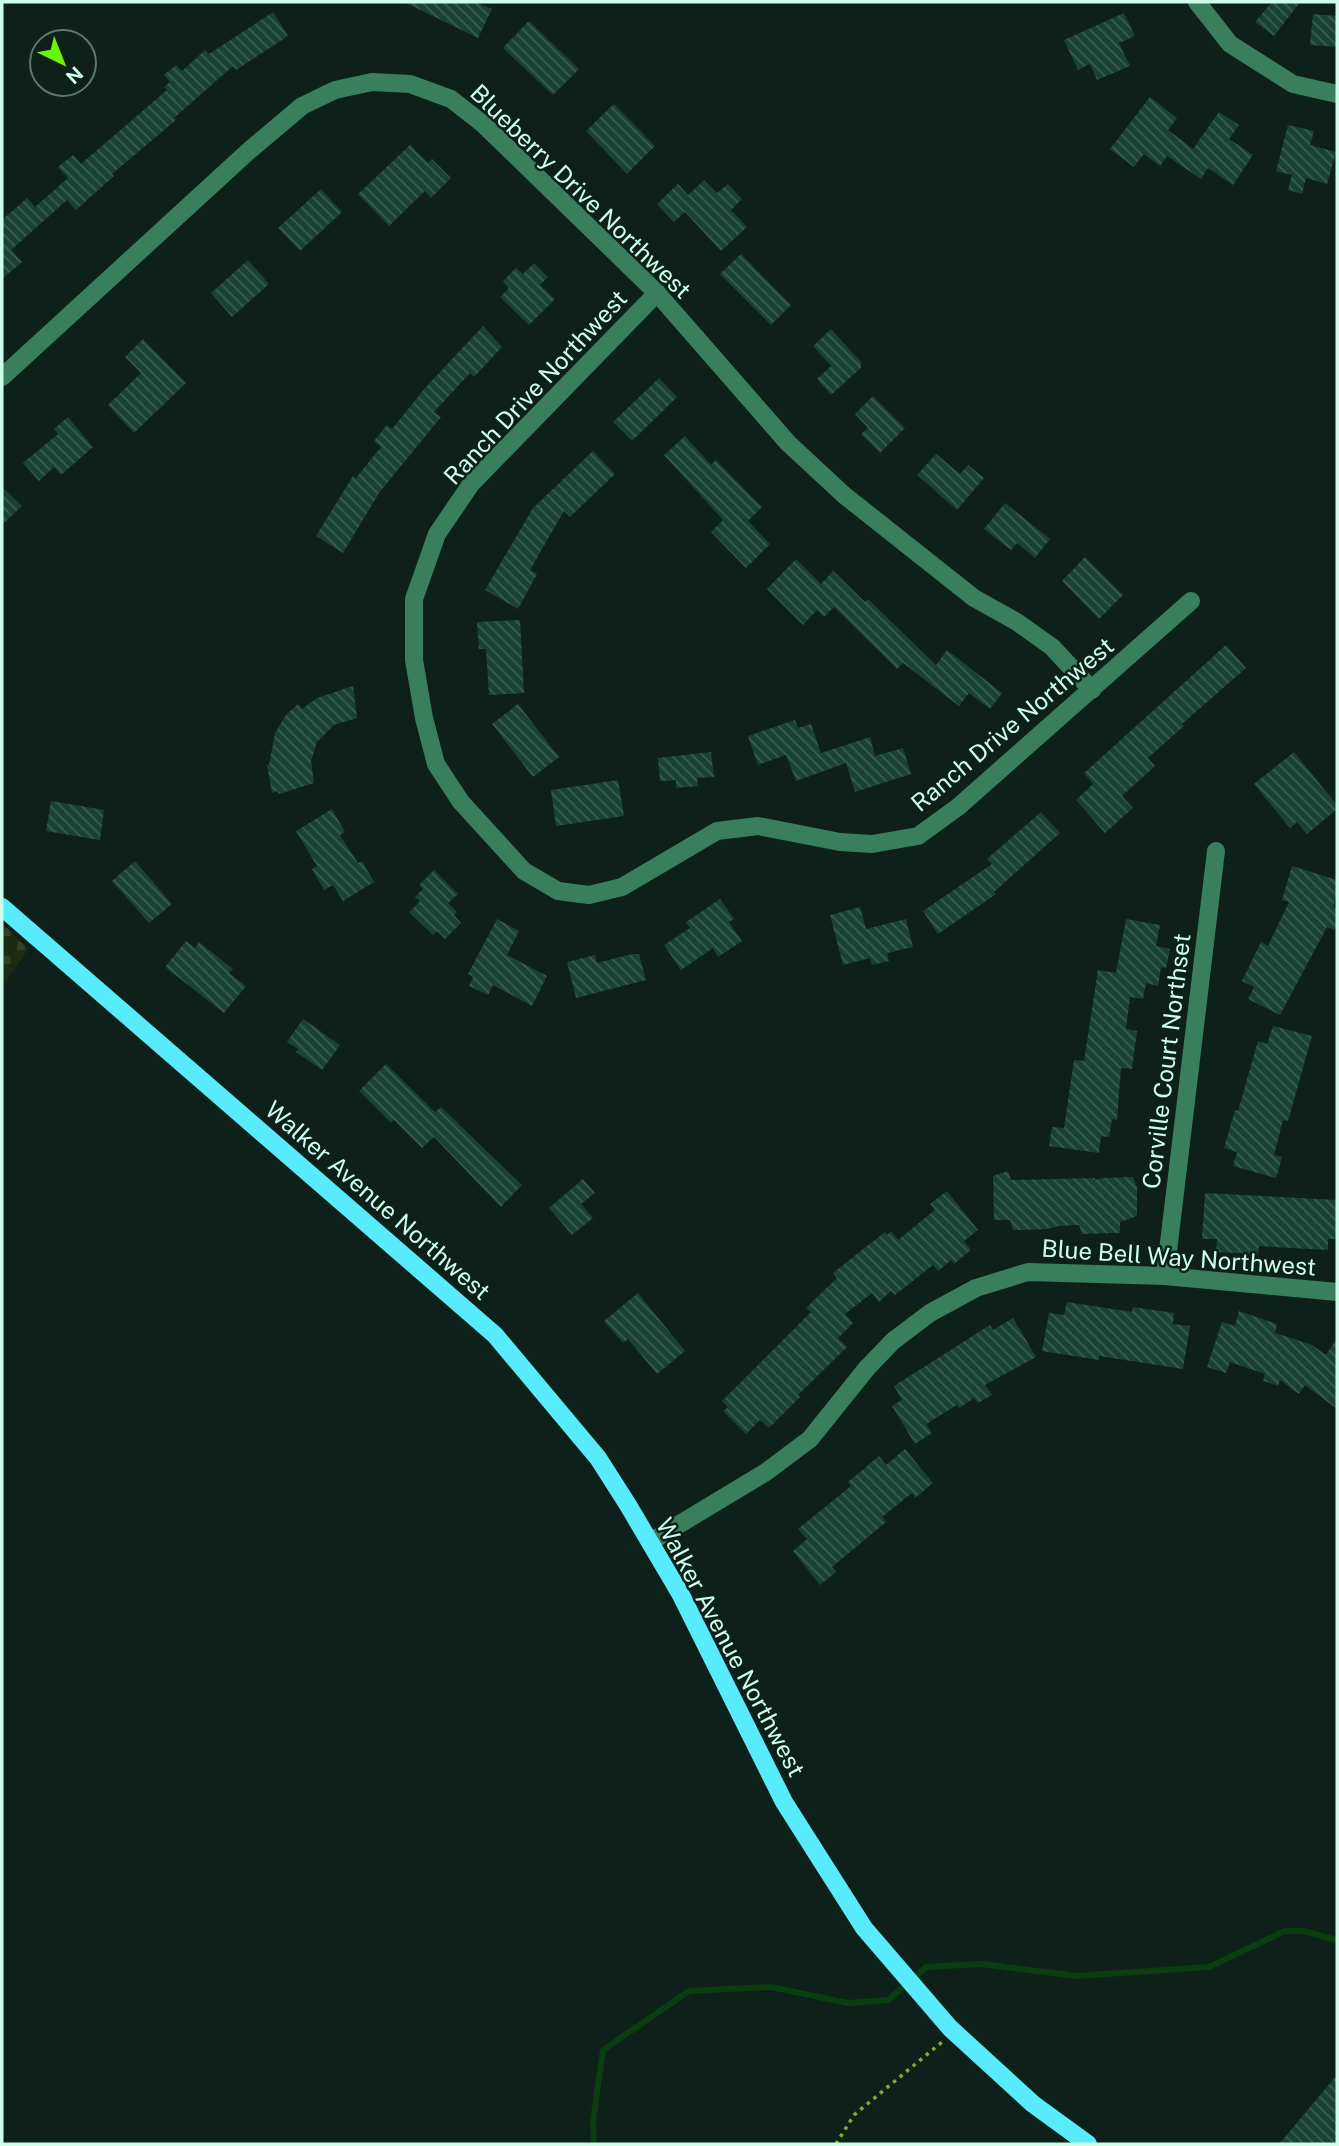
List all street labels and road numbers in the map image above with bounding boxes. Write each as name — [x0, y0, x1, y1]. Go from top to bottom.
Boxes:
street label: Blueberry Drive Northwest — [465, 78, 697, 304]
street label: Ranch Drive Northwest — [438, 284, 632, 490]
street label: Ranch Drive Northwest — [905, 631, 1119, 817]
street label: Corville Court Northset — [1136, 932, 1196, 1190]
street label: Walker Avenue Northwest — [260, 1095, 496, 1305]
street label: Blue Bell Way Northwest — [1041, 1233, 1317, 1281]
street label: Walker Avenue Northwest — [651, 1513, 811, 1781]

